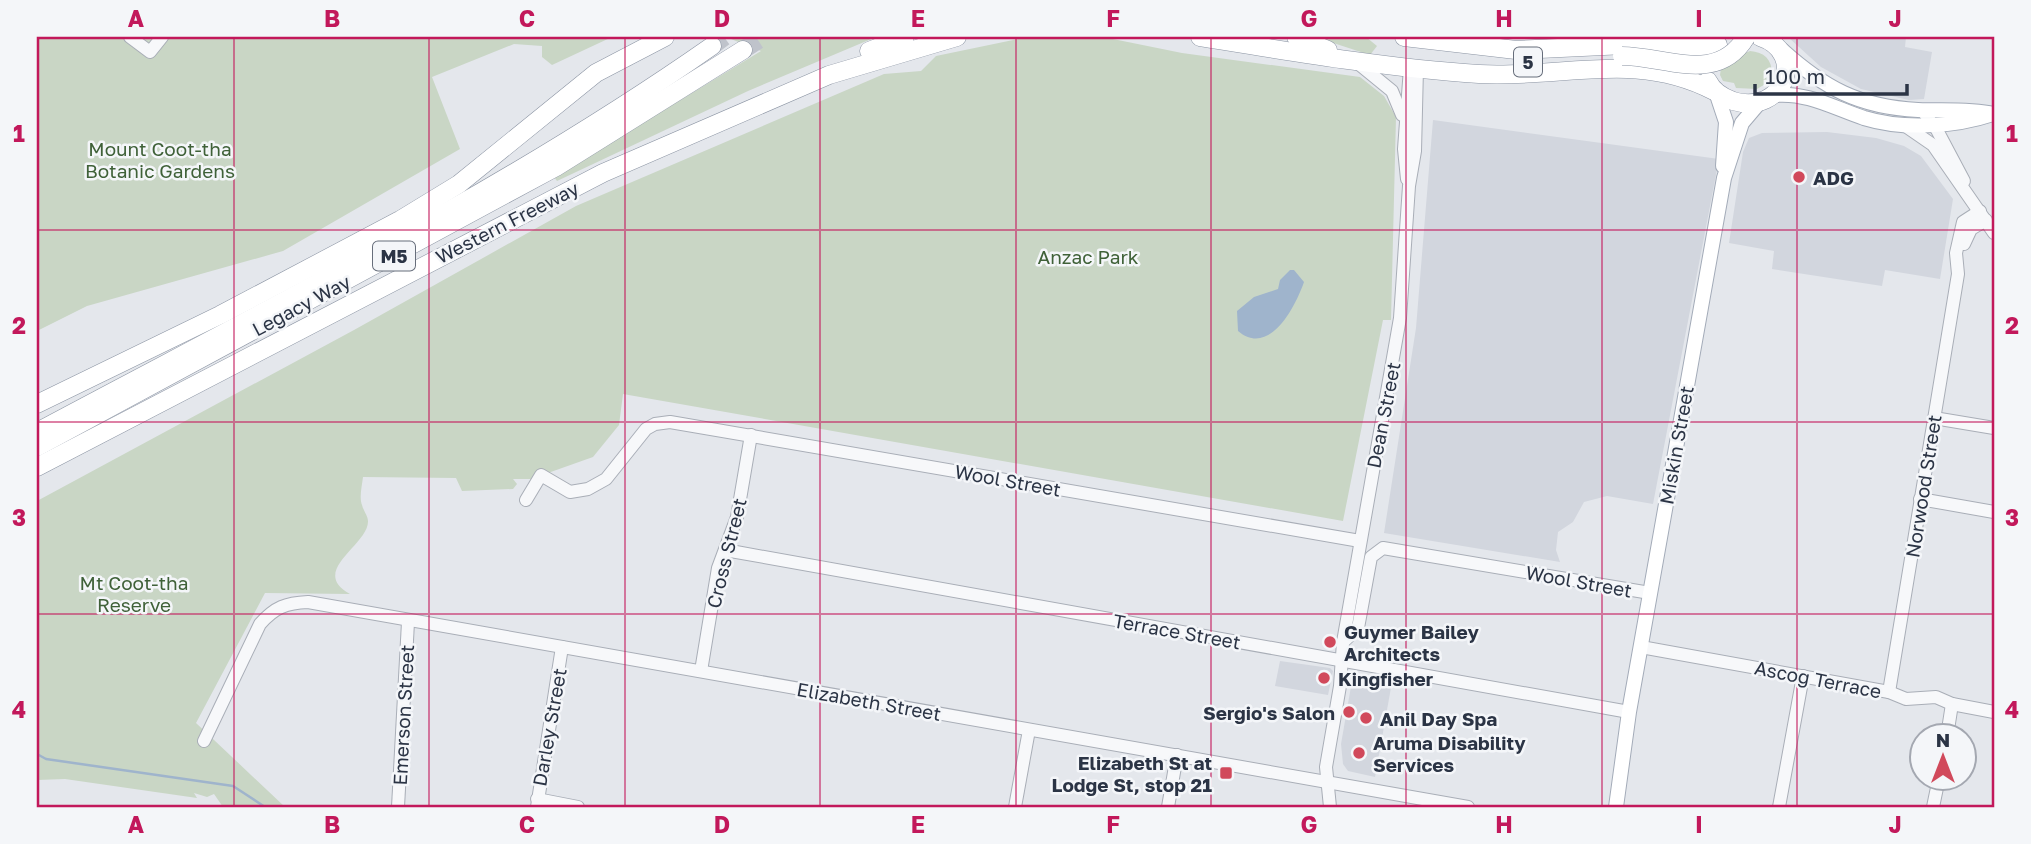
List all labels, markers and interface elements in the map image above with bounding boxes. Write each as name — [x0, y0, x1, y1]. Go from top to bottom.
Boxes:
text: A — [128, 4, 145, 32]
text: B — [324, 4, 340, 32]
text: C — [519, 4, 535, 32]
text: D — [714, 4, 730, 32]
text: E — [911, 4, 925, 32]
text: F — [1106, 4, 1120, 32]
text: G — [1301, 4, 1317, 32]
text: H — [1495, 4, 1513, 32]
text: I — [1695, 4, 1703, 32]
text: J — [1888, 4, 1902, 32]
road number: 5 — [1514, 48, 1542, 76]
scale bar — [1755, 52, 1907, 96]
text: 100 m — [1765, 63, 1825, 89]
text: 1 — [13, 119, 25, 147]
text: 1 — [2006, 119, 2018, 147]
park label: Mount Coot-tha Botanic Gardens — [85, 137, 235, 182]
place label: ADG — [1813, 166, 1854, 189]
marker: ADG — [1791, 169, 1807, 185]
street label: Western Freeway — [432, 176, 583, 268]
road number: M5 — [373, 242, 415, 270]
park label: Anzac Park — [1037, 245, 1139, 268]
street label: Legacy Way — [248, 269, 354, 340]
text: 2 — [12, 311, 26, 339]
text: 2 — [2005, 311, 2019, 339]
street label: Dean Street — [1361, 360, 1405, 470]
street label: Miskin Street — [1654, 384, 1698, 506]
street label: Norwood Street — [1900, 413, 1946, 559]
street label: Wool Street — [953, 459, 1063, 501]
street label: Cross Street — [701, 496, 751, 610]
text: 3 — [12, 503, 26, 531]
text: 3 — [2005, 503, 2019, 531]
street label: Wool Street — [1524, 560, 1634, 602]
park label: Mt Coot-tha Reserve — [80, 571, 188, 616]
street label: Terrace Street — [1112, 608, 1242, 654]
place label: Guymer Bailey Architects — [1344, 620, 1479, 665]
marker: Guymer Bailey Architects — [1322, 634, 1338, 650]
street label: Emerson Street — [388, 644, 418, 786]
street label: Ascog Terrace — [1753, 655, 1883, 703]
street label: Darley Street — [527, 666, 571, 788]
place label: Kingfisher — [1338, 667, 1434, 690]
marker: Kingfisher — [1316, 670, 1332, 686]
street label: Elizabeth Street — [795, 677, 943, 725]
text: 4 — [12, 695, 26, 723]
text: 4 — [2005, 695, 2019, 723]
place label: Sergio's Salon — [1203, 701, 1335, 724]
marker: Sergio's Salon — [1341, 704, 1357, 720]
place label: Anil Day Spa — [1380, 707, 1497, 730]
marker: Anil Day Spa — [1358, 710, 1374, 726]
north arrow — [1909, 722, 1979, 792]
text: N — [1936, 728, 1950, 751]
place label: Aruma Disability Services — [1373, 731, 1526, 776]
marker: Aruma Disability Services — [1351, 745, 1367, 761]
place label: Elizabeth St at Lodge St, stop 21 — [1052, 751, 1212, 796]
marker: Elizabeth St at Lodge St, stop 21 — [1218, 765, 1234, 781]
text: A — [128, 810, 145, 838]
text: B — [324, 810, 340, 838]
text: C — [519, 810, 535, 838]
text: D — [714, 810, 730, 838]
text: E — [911, 810, 925, 838]
text: F — [1106, 810, 1120, 838]
text: G — [1301, 810, 1317, 838]
text: H — [1495, 810, 1513, 838]
text: I — [1695, 810, 1703, 838]
text: J — [1888, 810, 1902, 838]

